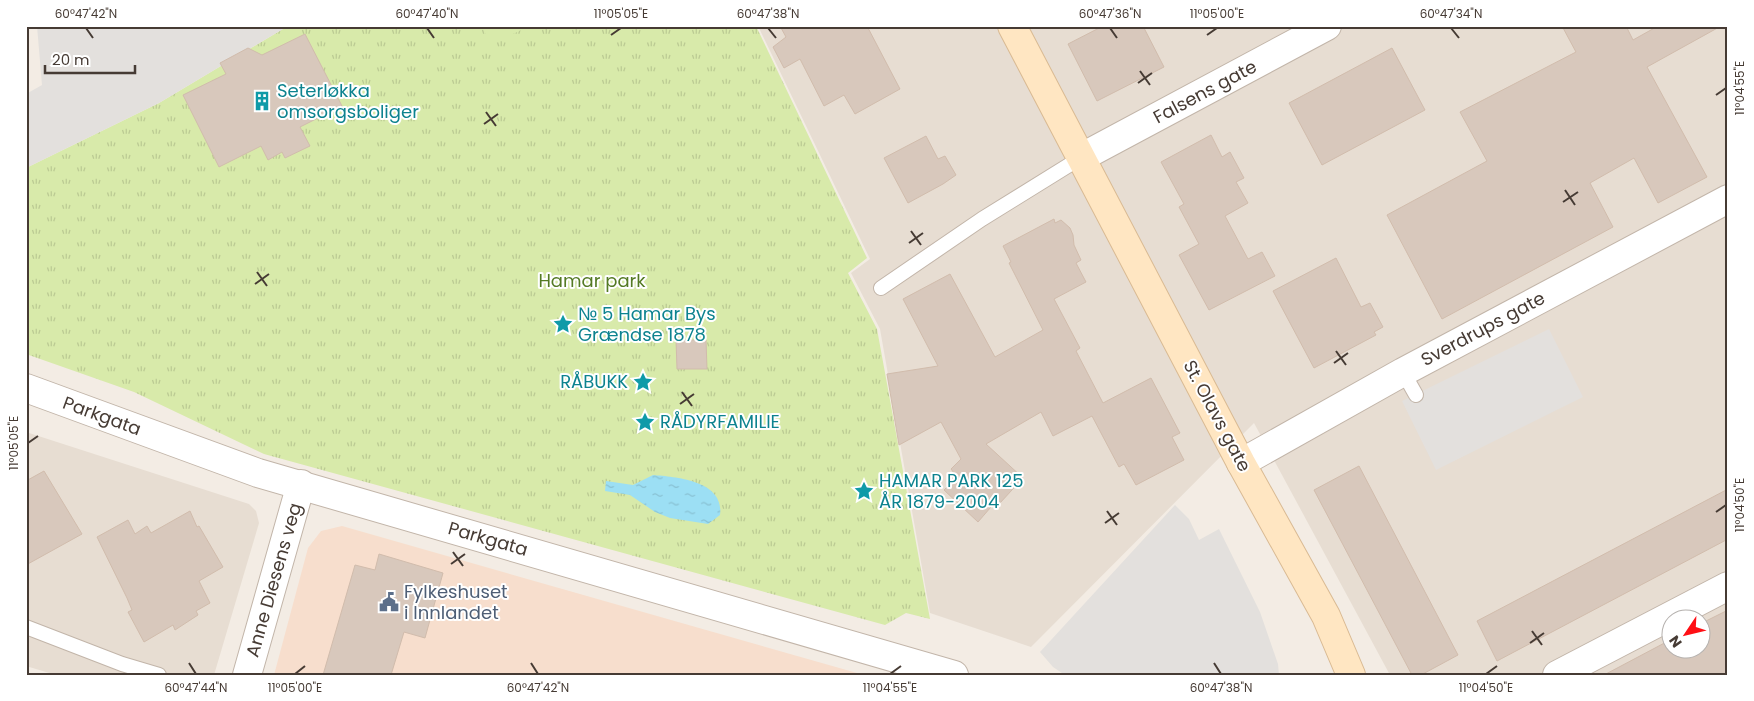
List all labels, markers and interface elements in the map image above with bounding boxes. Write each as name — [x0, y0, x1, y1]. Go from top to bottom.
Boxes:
text: 60°47'42"N — [55, 5, 117, 22]
text: 60°47'40"N — [395, 5, 459, 22]
text: 11°05'05"E — [594, 5, 648, 22]
text: 60°47'38"N — [737, 5, 799, 22]
text: 60°47'36"N — [1079, 5, 1141, 22]
text: 11°05'00"E — [1190, 5, 1244, 22]
text: 60°47'34"N — [1420, 5, 1482, 22]
scale bar — [45, 42, 135, 74]
text: 20 m — [52, 49, 90, 70]
street label: Falsens gate — [1149, 54, 1261, 129]
text: 11°04'55"E — [1731, 61, 1748, 115]
place label: Seterløkka omsorgsboliger — [277, 78, 419, 124]
building icon: Seterløkka omsorgsboliger — [251, 90, 273, 112]
park label: Hamar park — [538, 268, 646, 293]
street label: Sverdrups gate — [1416, 285, 1549, 372]
place label: № 5 Hamar Bys Grændse 1878 — [578, 301, 716, 347]
place icon: № 5 Hamar Bys Grændse 1878 — [552, 313, 574, 335]
street label: St. Olavs gate — [1178, 356, 1257, 476]
place label: RÅBUKK — [560, 369, 628, 394]
place icon: RÅBUKK — [632, 371, 654, 393]
street label: Parkgata — [60, 390, 145, 441]
place label: RÅDYRFAMILIE — [660, 409, 780, 434]
place icon: RÅDYRFAMILIE — [634, 411, 656, 433]
text: 11°05'05"E — [5, 416, 22, 470]
place label: HAMAR PARK 125 ÅR 1879-2004 — [879, 468, 1023, 514]
text: 11°04'50"E — [1731, 478, 1748, 532]
place icon: HAMAR PARK 125 ÅR 1879-2004 — [853, 480, 875, 502]
street label: Anne Diesens veg — [240, 500, 307, 660]
street label: Parkgata — [445, 515, 531, 562]
place label: Fylkeshuset i Innlandet — [404, 579, 508, 625]
public building icon: Fylkeshuset i Innlandet — [378, 591, 400, 613]
north arrow — [1662, 608, 1712, 658]
text: N — [1664, 631, 1687, 652]
text: 60°47'44"N — [164, 679, 228, 696]
text: 11°05'00"E — [268, 679, 322, 696]
text: 60°47'42"N — [507, 679, 569, 696]
text: 11°04'55"E — [863, 679, 917, 696]
text: 60°47'38"N — [1190, 679, 1252, 696]
text: 11°04'50"E — [1459, 679, 1513, 696]

